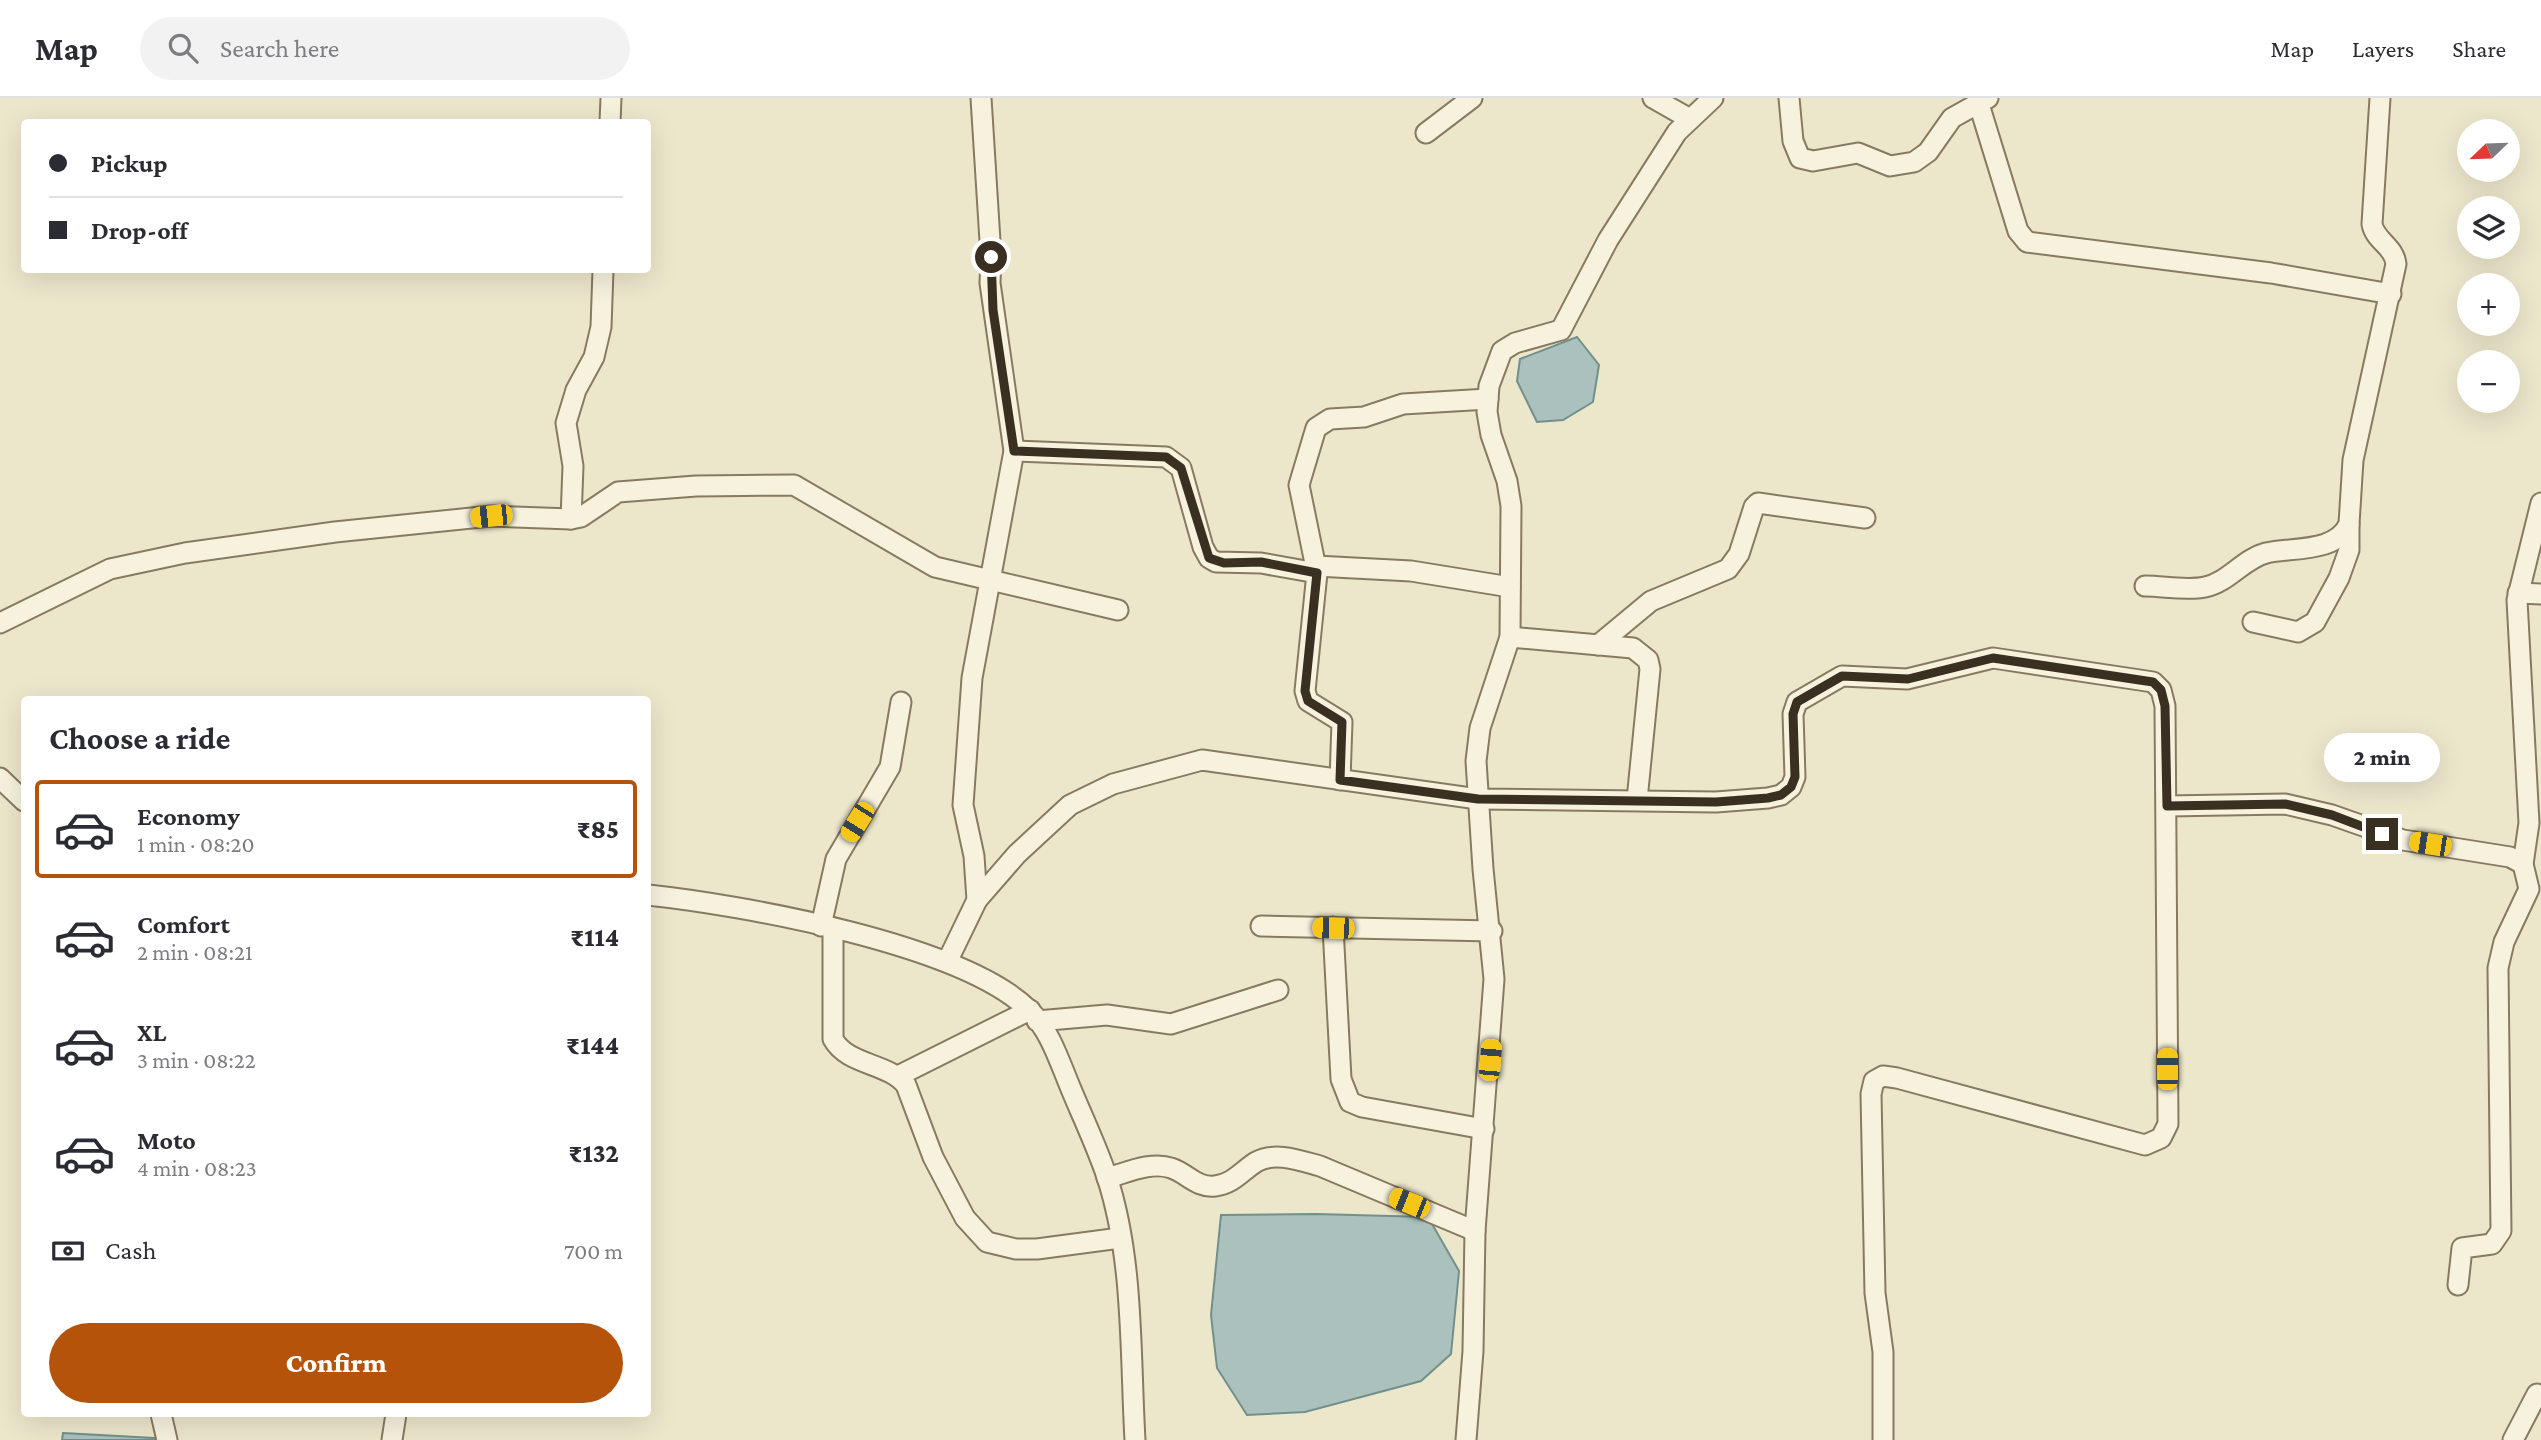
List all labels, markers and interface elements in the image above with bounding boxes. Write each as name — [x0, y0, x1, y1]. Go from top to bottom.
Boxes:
search box — [140, 17, 630, 80]
icon: search — [164, 29, 202, 67]
text: Map — [35, 30, 98, 67]
text: Search here — [220, 34, 339, 63]
text: Map — [2270, 35, 2314, 62]
text: Layers — [2352, 35, 2414, 62]
text: Share — [2452, 35, 2506, 62]
north arrow — [2457, 119, 2520, 182]
map controls — [2457, 119, 2520, 413]
text: Pickup — [91, 149, 168, 178]
button: layers — [2457, 196, 2520, 259]
text: Drop-off — [91, 216, 188, 245]
route start — [975, 241, 1007, 273]
button: + — [2457, 273, 2520, 336]
button: − — [2457, 350, 2520, 413]
car — [470, 503, 513, 529]
text: Choose a ride — [49, 720, 230, 756]
callout: 2 min — [2324, 732, 2440, 782]
text: 2 min — [2354, 744, 2410, 770]
icon: car — [53, 798, 116, 861]
car — [837, 799, 878, 845]
text: Economy — [137, 802, 240, 831]
text: ₹85 — [577, 815, 619, 844]
route end — [2366, 818, 2398, 850]
car — [2408, 830, 2453, 858]
text: 1 min · 08:20 — [137, 831, 255, 857]
icon: car — [53, 906, 116, 969]
text: Comfort — [137, 910, 230, 939]
car — [1312, 917, 1355, 939]
text: ₹114 — [570, 923, 619, 952]
text: 2 min · 08:21 — [137, 939, 253, 965]
icon: car — [53, 1014, 116, 1077]
text: XL — [137, 1018, 166, 1047]
text: ₹144 — [566, 1031, 619, 1060]
car — [1478, 1038, 1503, 1082]
text: 3 min · 08:22 — [137, 1047, 256, 1073]
car — [2157, 1048, 2178, 1090]
icon: car — [53, 1122, 116, 1185]
text: Moto — [137, 1126, 196, 1155]
text: ₹132 — [569, 1139, 619, 1168]
text: 4 min · 08:23 — [137, 1155, 257, 1181]
car — [1386, 1185, 1433, 1221]
icon: cash — [49, 1232, 87, 1270]
text: Cash — [105, 1236, 156, 1265]
text: 700 m — [564, 1238, 623, 1264]
button: Confirm — [49, 1323, 623, 1403]

